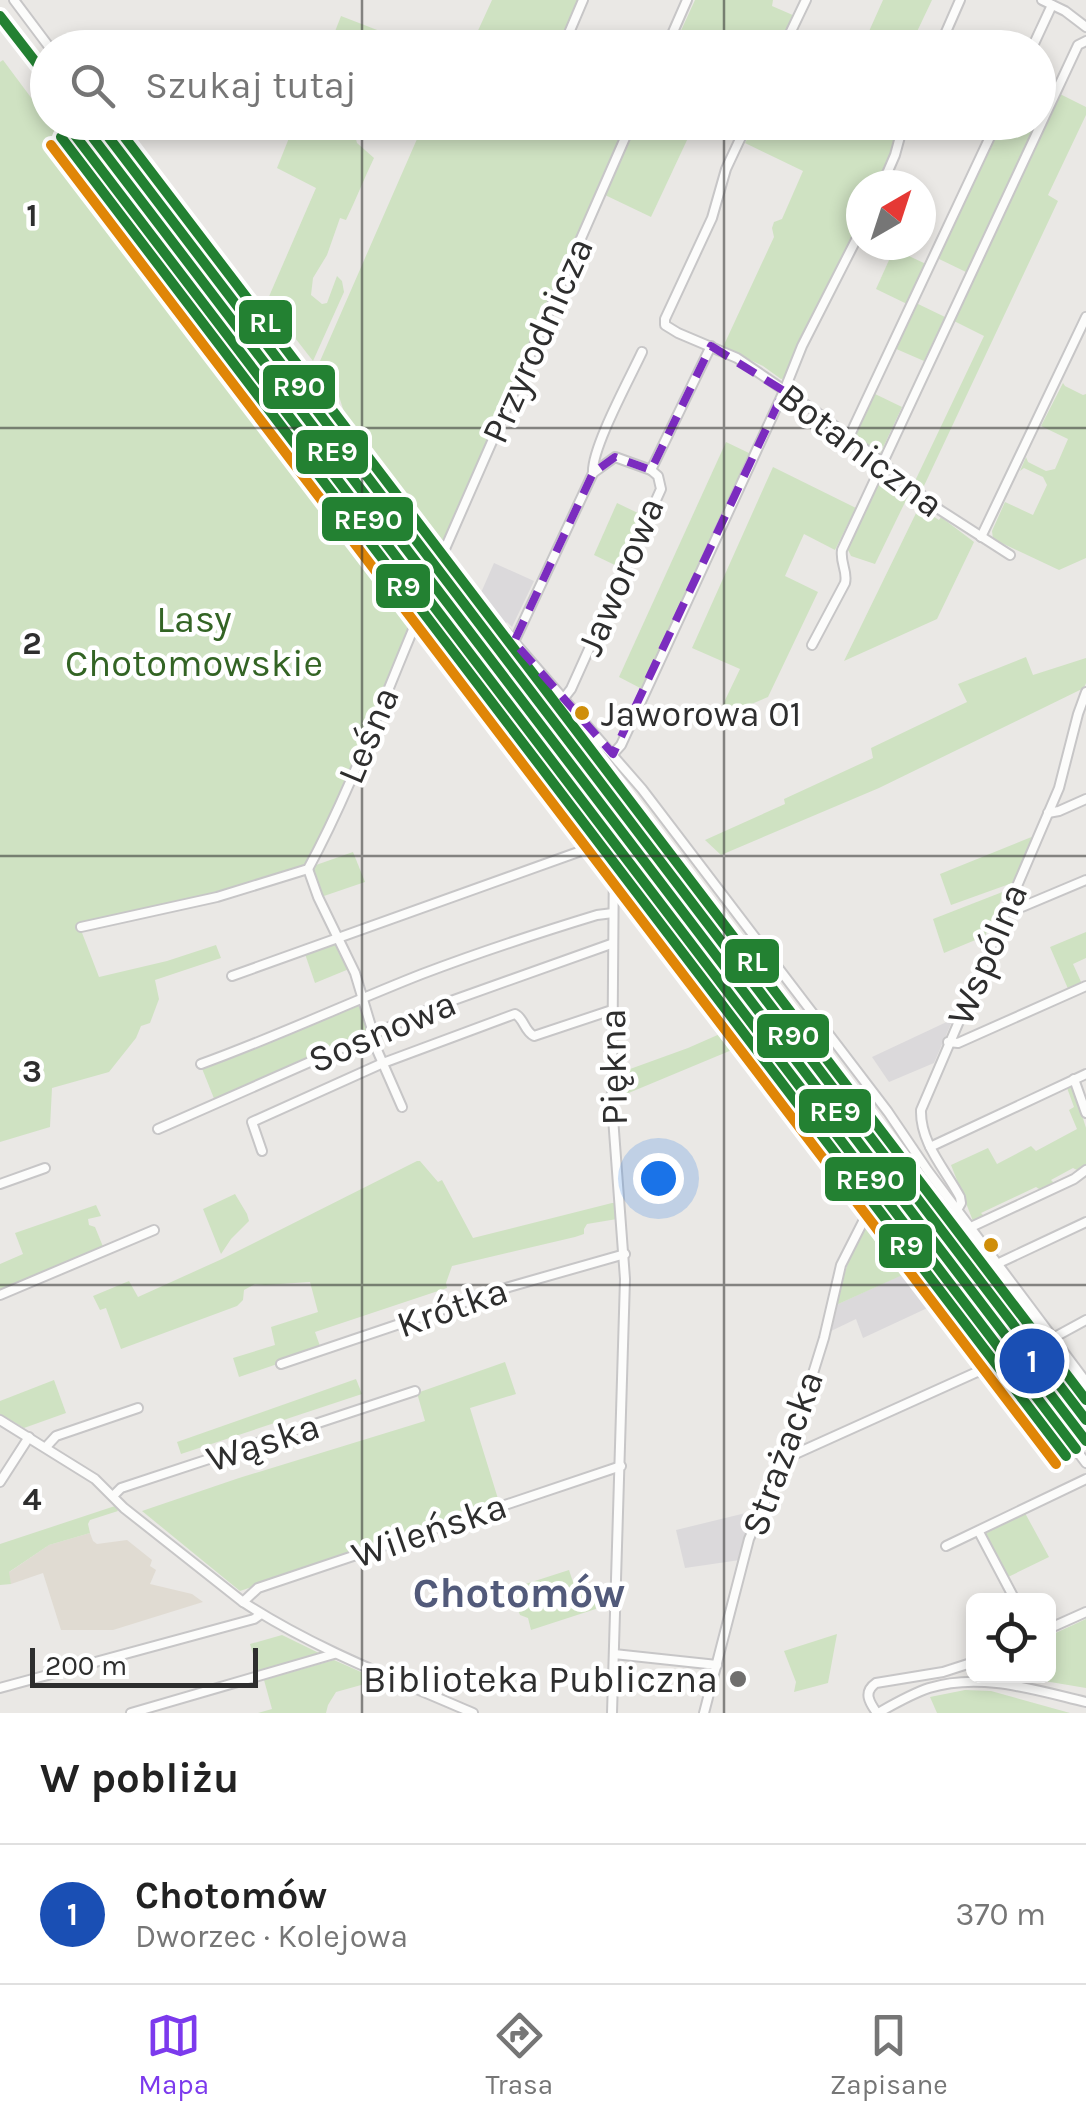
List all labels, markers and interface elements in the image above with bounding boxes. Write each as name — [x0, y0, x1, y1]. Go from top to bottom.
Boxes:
search box — [30, 30, 1056, 140]
icon: search — [65, 58, 120, 113]
text: Szukaj tutaj — [145, 63, 357, 108]
north arrow — [846, 170, 936, 260]
text: 1 — [26, 197, 38, 234]
street label: Przyrodnicza — [472, 230, 603, 450]
line badge: RL — [237, 298, 294, 346]
text: RL — [249, 306, 281, 339]
line badge: R90 — [261, 363, 337, 411]
text: R90 — [273, 370, 325, 403]
street label: Botaniczna — [769, 374, 952, 527]
line badge: RE9 — [294, 428, 370, 476]
text: RE9 — [306, 435, 358, 468]
street label: Jaworowa — [567, 490, 674, 662]
line badge: RE90 — [320, 495, 415, 543]
text: RE90 — [333, 503, 403, 536]
line badge: R9 — [374, 562, 432, 610]
text: R9 — [385, 570, 421, 603]
park label: Lasy Chotomowskie — [65, 597, 323, 686]
text: 2 — [22, 625, 42, 662]
street label: Leśna — [328, 680, 409, 791]
place label: Jaworowa 01 — [601, 693, 802, 735]
marker: Jaworowa 01 — [572, 703, 592, 723]
street label: Wspólna — [937, 876, 1037, 1032]
line badge: RL — [723, 937, 781, 985]
text: RL — [736, 945, 768, 978]
street label: Sosnowa — [302, 980, 463, 1083]
street label: Piękna — [590, 1008, 637, 1126]
line badge: R90 — [755, 1012, 831, 1060]
text: R90 — [767, 1019, 819, 1052]
text: 3 — [22, 1053, 42, 1090]
line badge: RE9 — [797, 1087, 873, 1135]
text: RE9 — [809, 1095, 861, 1128]
your location — [633, 1153, 684, 1204]
line badge: RE90 — [823, 1155, 918, 1203]
text: RE90 — [835, 1163, 905, 1196]
line badge: R9 — [877, 1222, 934, 1270]
text: R9 — [888, 1229, 924, 1262]
unlabelled marker — [981, 1235, 1001, 1255]
street label: Krótka — [391, 1268, 513, 1347]
pin: 1 — [1000, 1324, 1064, 1398]
street label: Strażacka — [732, 1364, 833, 1542]
street label: Wąska — [201, 1403, 325, 1482]
text: 4 — [22, 1481, 42, 1518]
street label: Wileńska — [346, 1483, 512, 1578]
district label: Chotomów — [413, 1568, 625, 1618]
map controls — [966, 1593, 1056, 1683]
button: locate — [966, 1593, 1056, 1683]
scale bar — [30, 1643, 258, 1688]
text: 200 m — [45, 1649, 127, 1682]
place label: Biblioteka Publiczna — [363, 1657, 718, 1702]
marker: Biblioteka Publiczna — [727, 1668, 749, 1690]
text: W pobliżu — [40, 1753, 239, 1803]
text: Chotomów — [135, 1873, 327, 1918]
text: 1 — [67, 1896, 78, 1933]
text: 370 m — [956, 1896, 1046, 1933]
text: Dworzec · Kolejowa — [135, 1918, 408, 1955]
tab: Mapa — [138, 2008, 209, 2101]
tab: Trasa — [486, 2008, 553, 2101]
tab: Zapisane — [830, 2008, 948, 2101]

